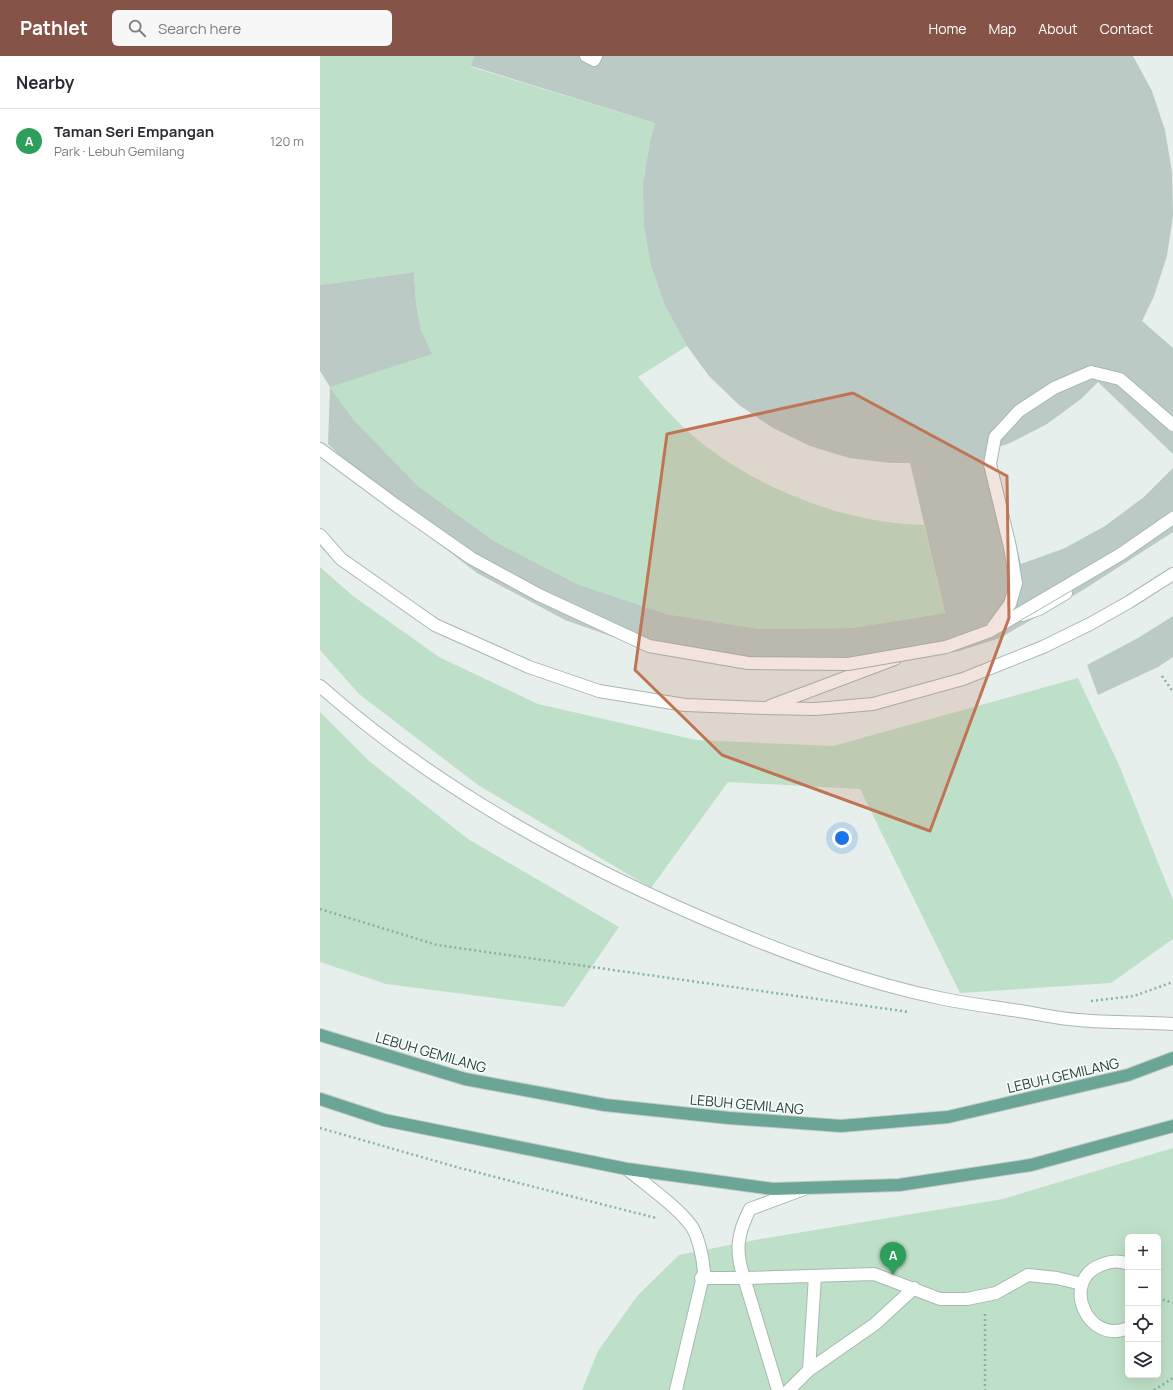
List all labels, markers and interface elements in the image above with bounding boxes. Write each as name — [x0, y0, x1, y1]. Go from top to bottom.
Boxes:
search box — [112, 10, 392, 46]
text: Pathlet — [20, 15, 88, 41]
icon: search — [126, 17, 148, 39]
text: Search here — [158, 18, 241, 39]
text: Home — [929, 19, 966, 38]
text: Map — [988, 19, 1016, 38]
text: About — [1038, 19, 1078, 38]
text: Contact — [1100, 19, 1153, 38]
text: Nearby — [16, 71, 74, 94]
text: Taman Seri Empangan — [54, 121, 214, 142]
text: A — [25, 132, 33, 150]
text: 120 m — [270, 132, 304, 150]
text: Park · Lebuh Gemilang — [54, 142, 184, 160]
your location — [832, 828, 852, 848]
street label: LEBUH GEMILANG — [373, 1027, 489, 1077]
street label: LEBUH GEMILANG — [1005, 1053, 1121, 1097]
street label: LEBUH GEMILANG — [689, 1090, 805, 1118]
map controls — [1125, 1234, 1161, 1378]
button: + — [1125, 1234, 1161, 1270]
pin: A — [880, 1242, 906, 1275]
button: − — [1125, 1270, 1161, 1306]
button: locate — [1125, 1306, 1161, 1342]
button: layers — [1125, 1342, 1161, 1378]

